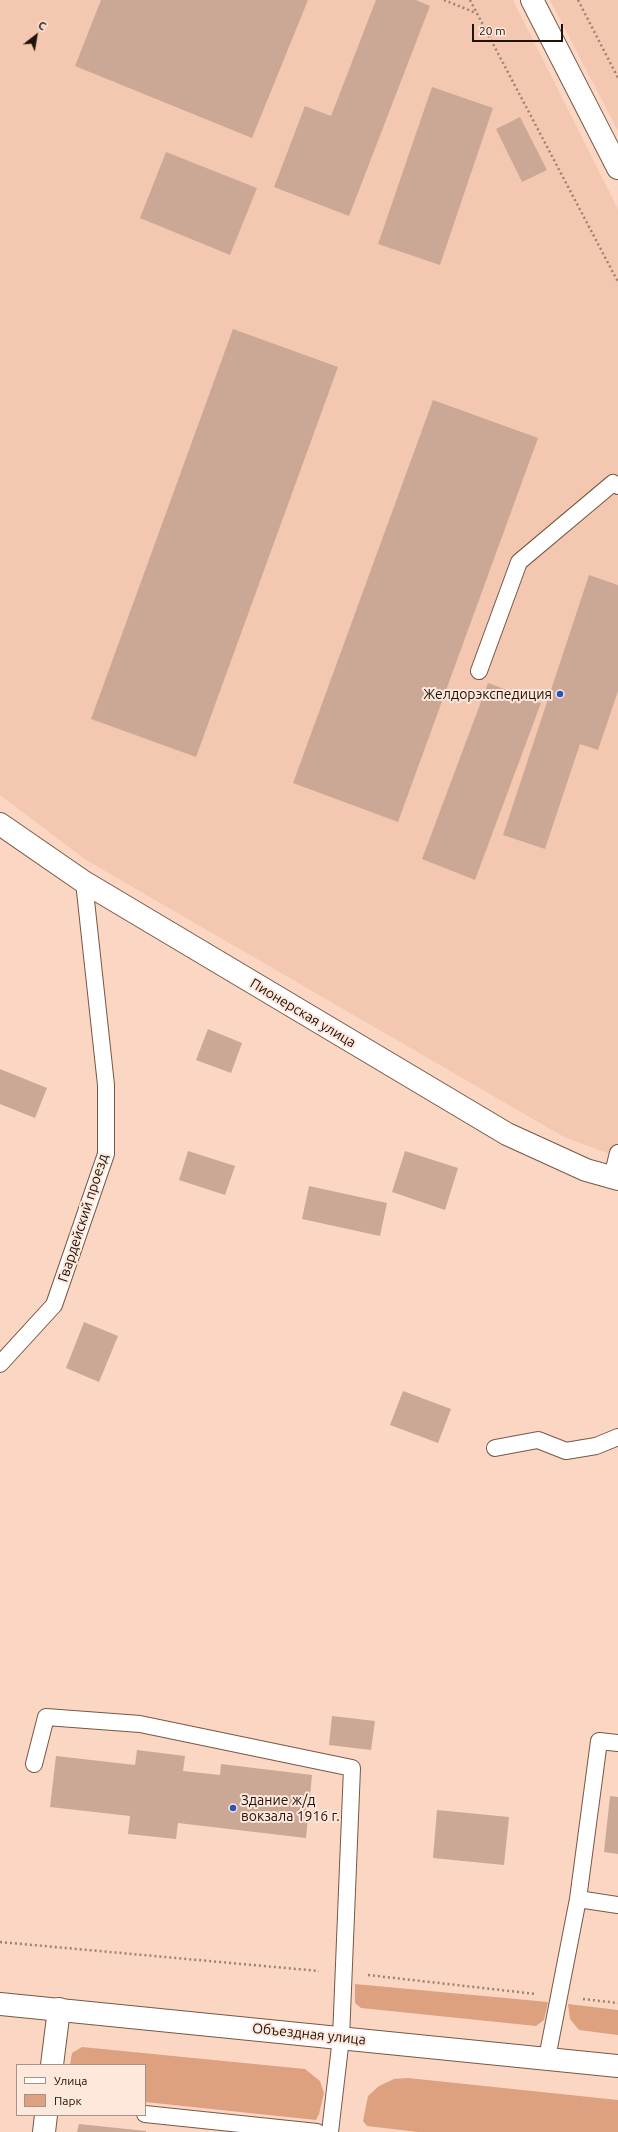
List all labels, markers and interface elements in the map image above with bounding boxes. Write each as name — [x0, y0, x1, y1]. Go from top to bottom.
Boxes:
north arrow — [16, 16, 56, 56]
scale bar — [474, 16, 565, 42]
text: С — [36, 19, 48, 33]
text: 20 m — [479, 24, 506, 37]
place label: Желдорэкспедиция — [423, 686, 552, 702]
marker: Желдорэкспедиция — [555, 689, 565, 699]
street label: Пионерская улица — [247, 975, 359, 1051]
street label: Гвардейский проезд — [54, 1152, 112, 1284]
place label: Здание ж/д вокзала 1916 г. — [241, 1792, 340, 1824]
marker: Здание ж/д вокзала 1916 г. — [228, 1803, 238, 1813]
street label: Объездная улица — [251, 2020, 367, 2048]
legend — [16, 2064, 146, 2116]
text: Улица — [54, 2074, 87, 2087]
text: Парк — [54, 2094, 82, 2107]

